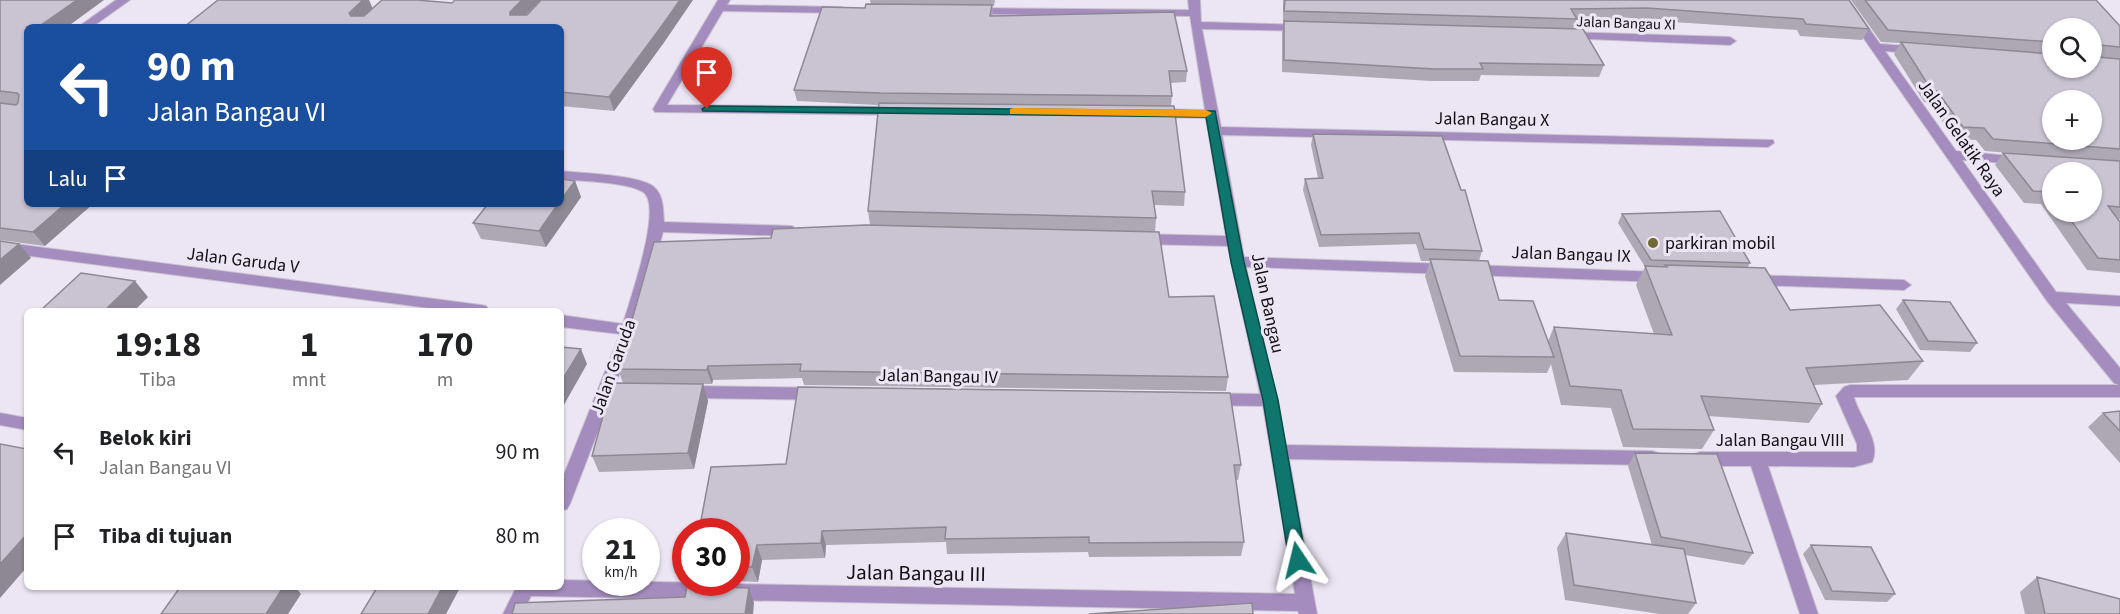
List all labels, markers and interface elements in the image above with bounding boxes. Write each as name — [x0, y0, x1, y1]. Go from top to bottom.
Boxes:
street label: Jalan Bangau XI — [1576, 11, 1676, 36]
map controls — [2042, 18, 2102, 222]
button: search — [2042, 18, 2102, 78]
text: 90 m — [147, 37, 236, 97]
pin — [681, 47, 732, 109]
icon: left — [48, 48, 126, 126]
icon: arrive — [690, 56, 723, 89]
street label: Jalan Gelatik Raya — [1912, 75, 2011, 202]
button: + — [2042, 90, 2102, 150]
text: Jalan Bangau VI — [147, 93, 326, 132]
street label: Jalan Bangau X — [1434, 106, 1550, 133]
icon: arrive — [99, 162, 132, 195]
button: − — [2042, 162, 2102, 222]
text: Lalu — [48, 163, 87, 195]
place label: parkiran mobil — [1665, 231, 1775, 256]
marker: parkiran mobil — [1646, 236, 1660, 250]
street label: Jalan Bangau IX — [1511, 240, 1631, 269]
street label: Jalan Garuda V — [185, 241, 301, 280]
street label: Jalan Bangau — [1245, 251, 1290, 356]
street label: Jalan Garuda — [585, 316, 642, 418]
text: 19:18 — [114, 319, 201, 370]
text: 1 — [299, 319, 318, 370]
text: 170 — [416, 319, 474, 370]
street label: Jalan Bangau IV — [878, 363, 999, 390]
text: Tiba — [140, 366, 176, 394]
text: mnt — [292, 366, 326, 394]
text: m — [437, 366, 453, 394]
text: Belok kiri — [99, 422, 192, 454]
street label: Jalan Bangau VIII — [1715, 428, 1845, 453]
icon: left — [48, 436, 81, 469]
text: 90 m — [495, 436, 540, 468]
text: Jalan Bangau VI — [99, 454, 232, 482]
speed limit sign: 30 — [672, 518, 750, 596]
icon: arrive — [48, 520, 81, 553]
text: Tiba di tujuan — [99, 520, 232, 552]
text: 80 m — [495, 520, 540, 552]
text: 21 — [605, 528, 637, 571]
position arrow — [1266, 528, 1330, 592]
street label: Jalan Bangau III — [846, 557, 986, 589]
text: km/h — [604, 562, 638, 583]

